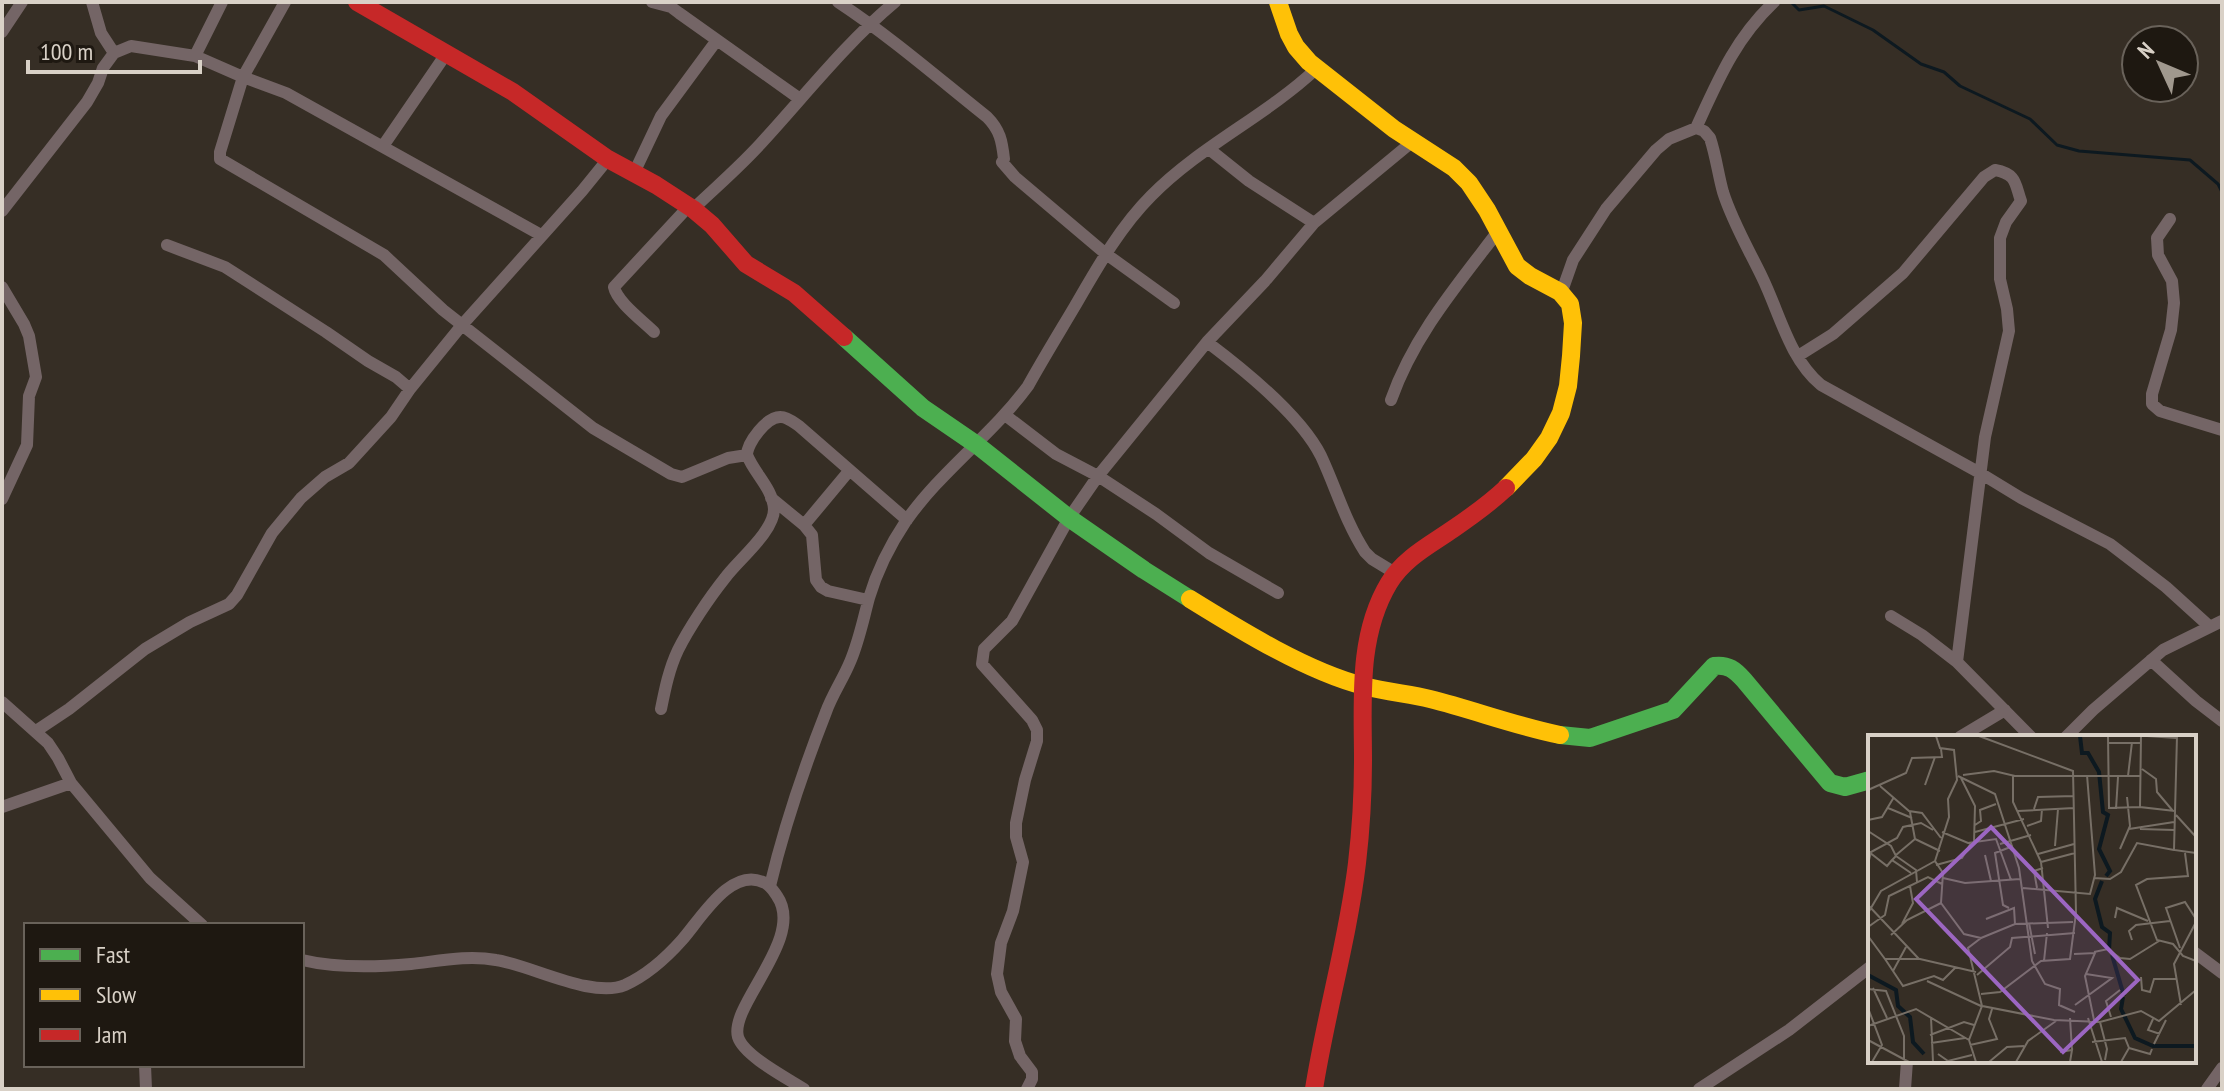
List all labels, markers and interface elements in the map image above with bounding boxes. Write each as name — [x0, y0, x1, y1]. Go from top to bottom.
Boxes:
scale bar — [28, 24, 200, 74]
north arrow — [2120, 24, 2200, 104]
text: 100 m — [40, 36, 93, 67]
text: N — [2131, 36, 2160, 64]
inset map — [1868, 735, 2196, 1063]
legend — [24, 923, 304, 1067]
text: Fast — [96, 939, 131, 970]
text: Slow — [96, 979, 137, 1010]
text: Jam — [95, 1019, 127, 1050]

